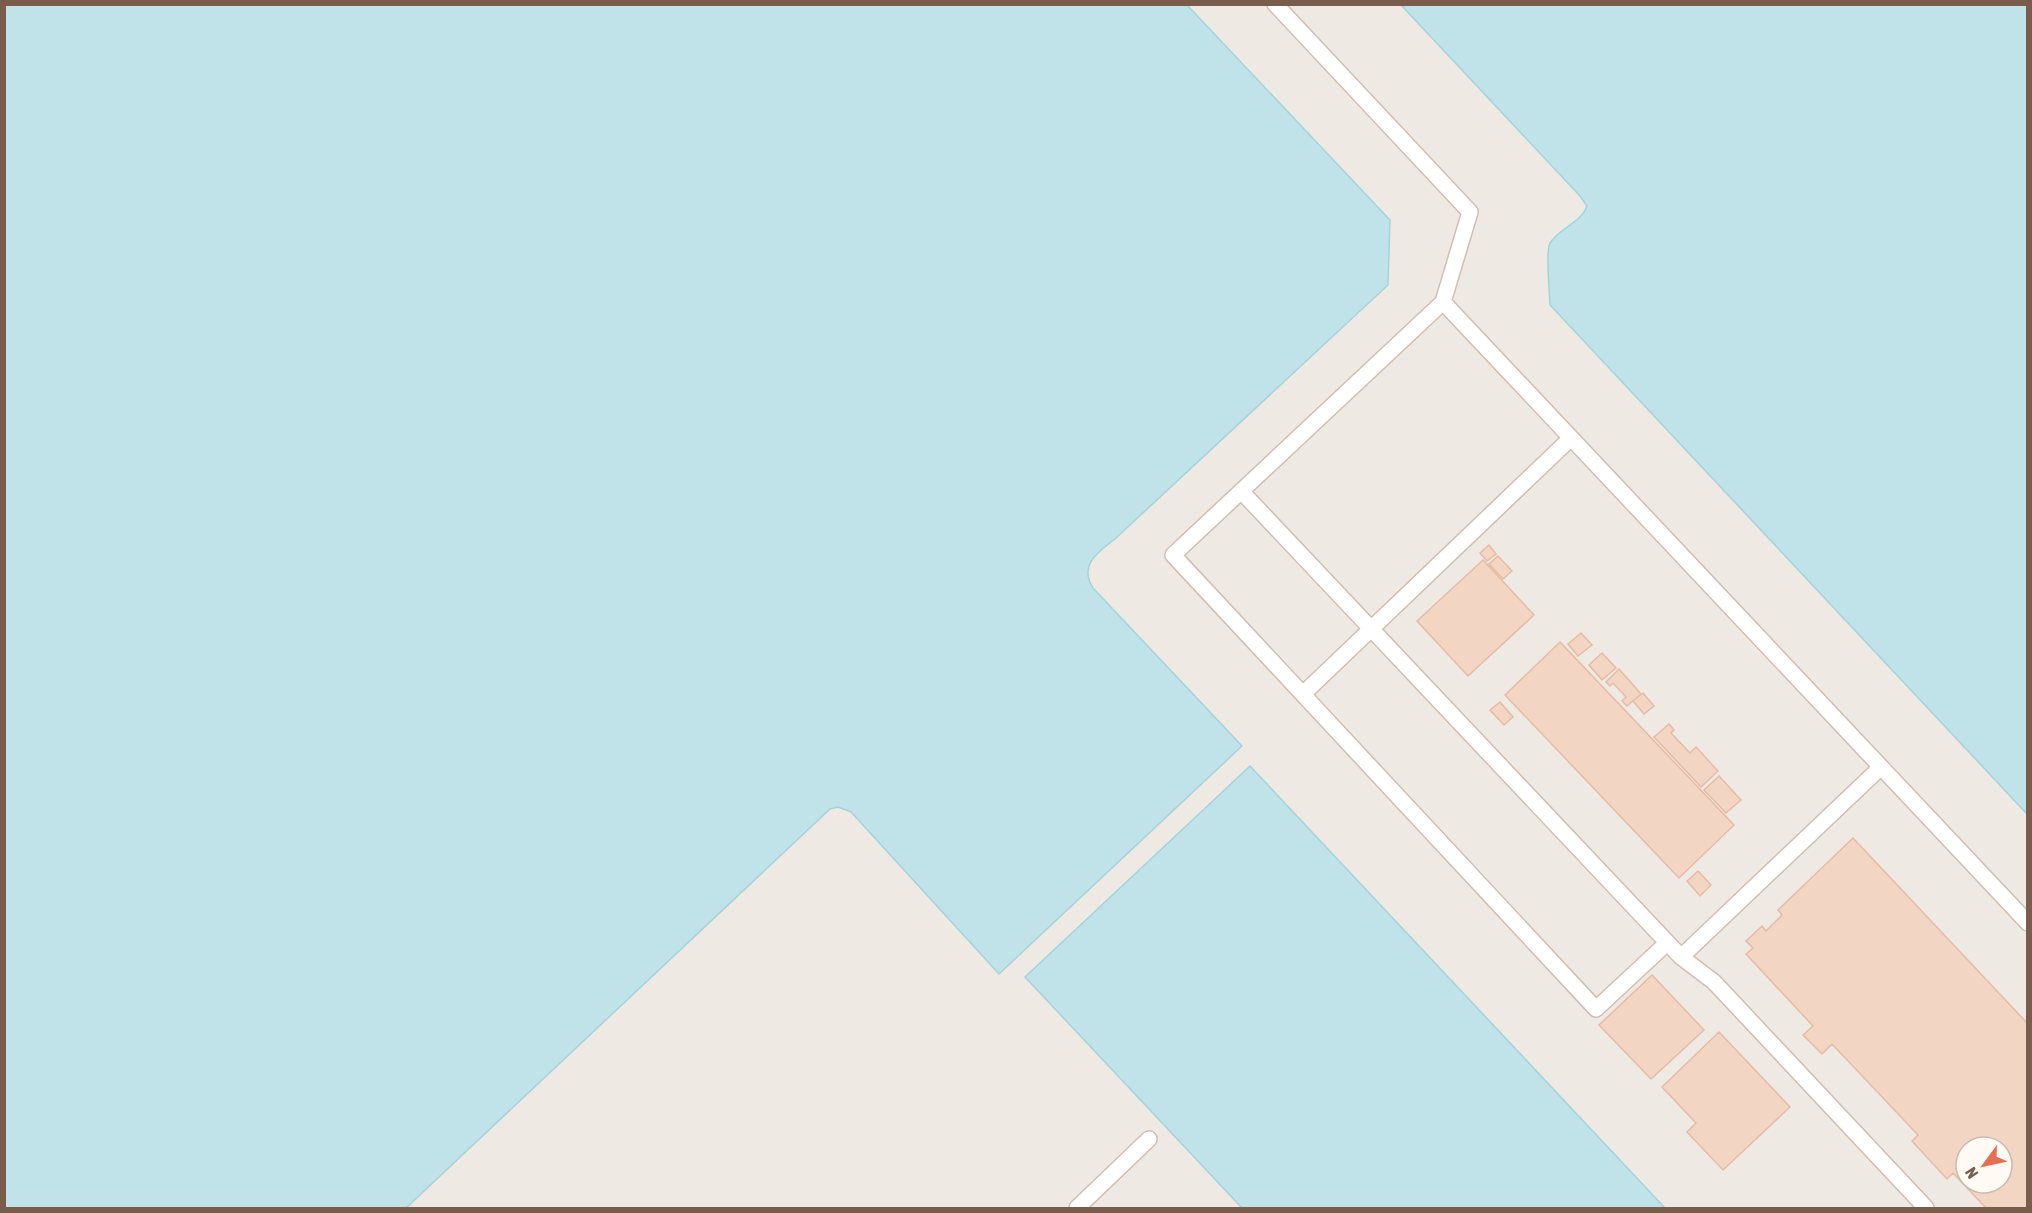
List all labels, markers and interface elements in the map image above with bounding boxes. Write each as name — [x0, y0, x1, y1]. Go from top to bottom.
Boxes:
north arrow — [1954, 1135, 2014, 1195]
text: N — [1961, 1164, 1982, 1182]

